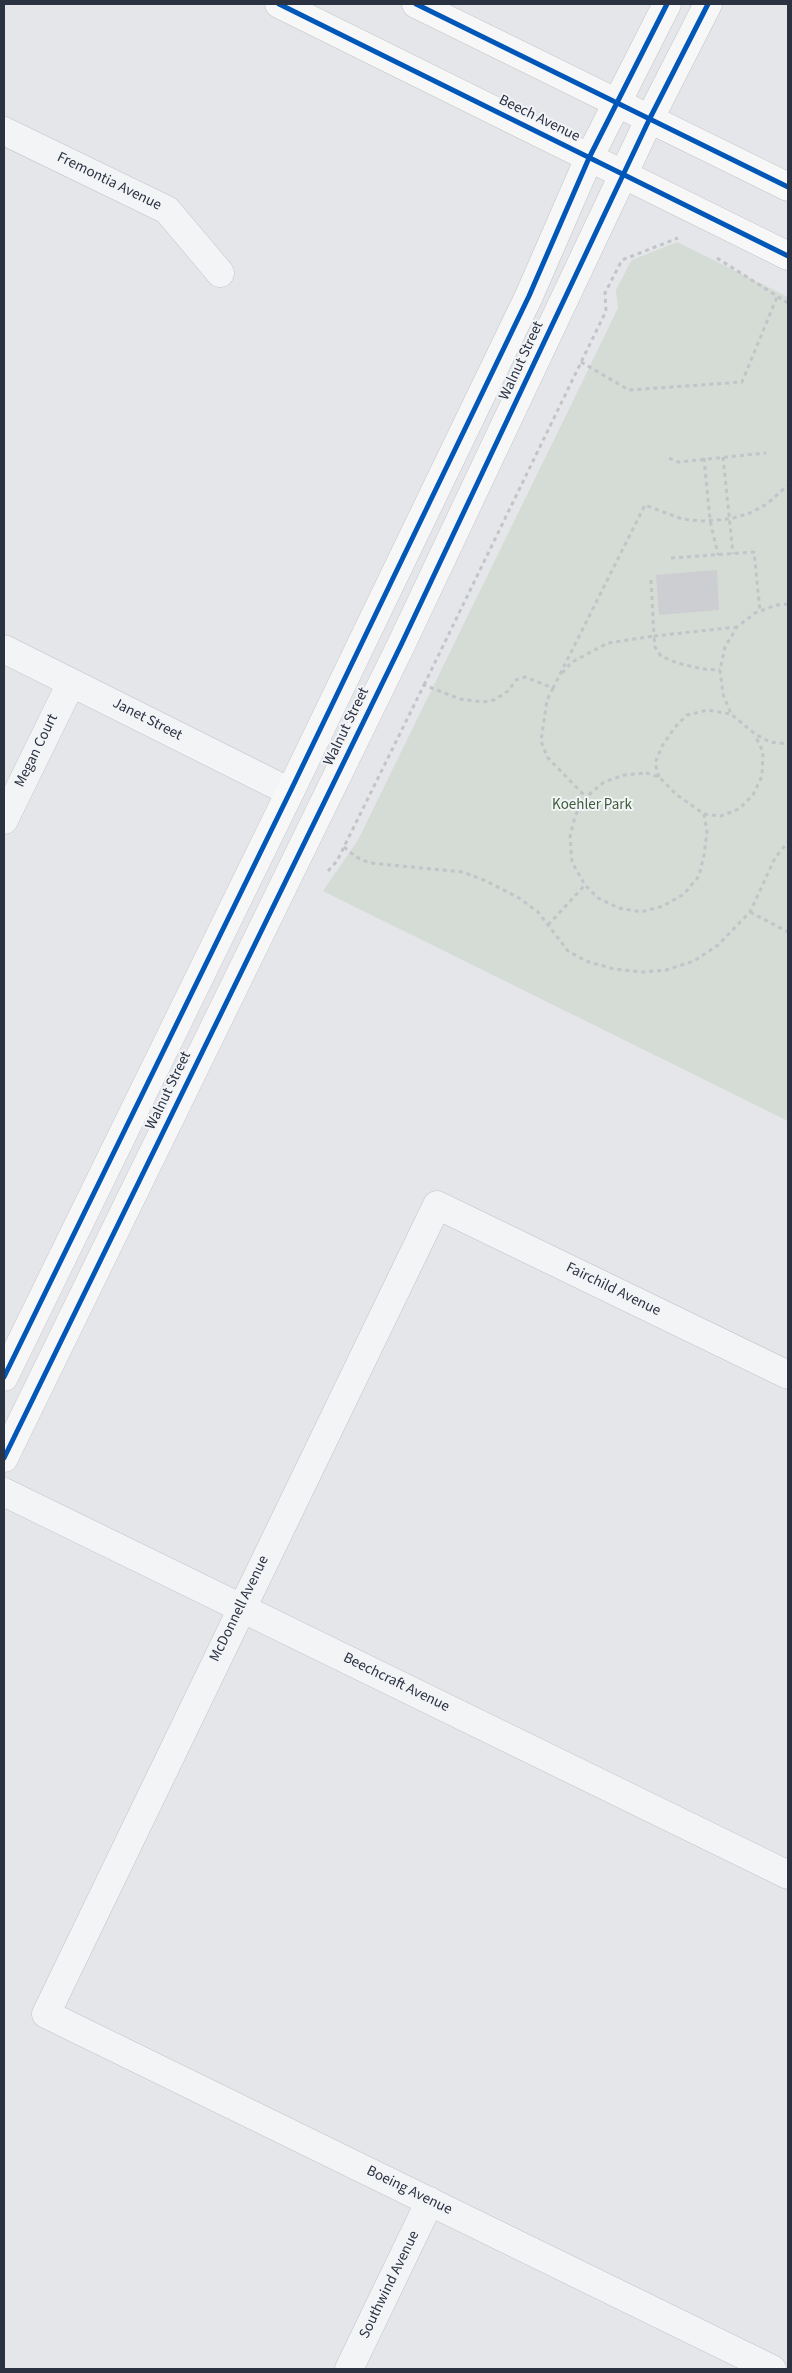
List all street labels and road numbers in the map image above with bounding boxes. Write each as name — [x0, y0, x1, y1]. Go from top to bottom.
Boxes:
street label: Beech Avenue — [496, 92, 582, 146]
street label: Fremontia Avenue — [54, 149, 164, 215]
street label: Walnut Street — [496, 319, 548, 403]
street label: Walnut Street — [320, 685, 374, 769]
street label: Janet Street — [109, 695, 185, 745]
street label: Megan Court — [12, 711, 62, 791]
street label: Walnut Street — [142, 1049, 196, 1133]
street label: Fairchild Avenue — [563, 1259, 663, 1321]
street label: McDonnell Avenue — [207, 1553, 273, 1665]
street label: Beechcraft Avenue — [340, 1649, 452, 1717]
street label: Boeing Avenue — [363, 2163, 455, 2219]
street label: Southwind Avenue — [356, 2228, 424, 2342]

